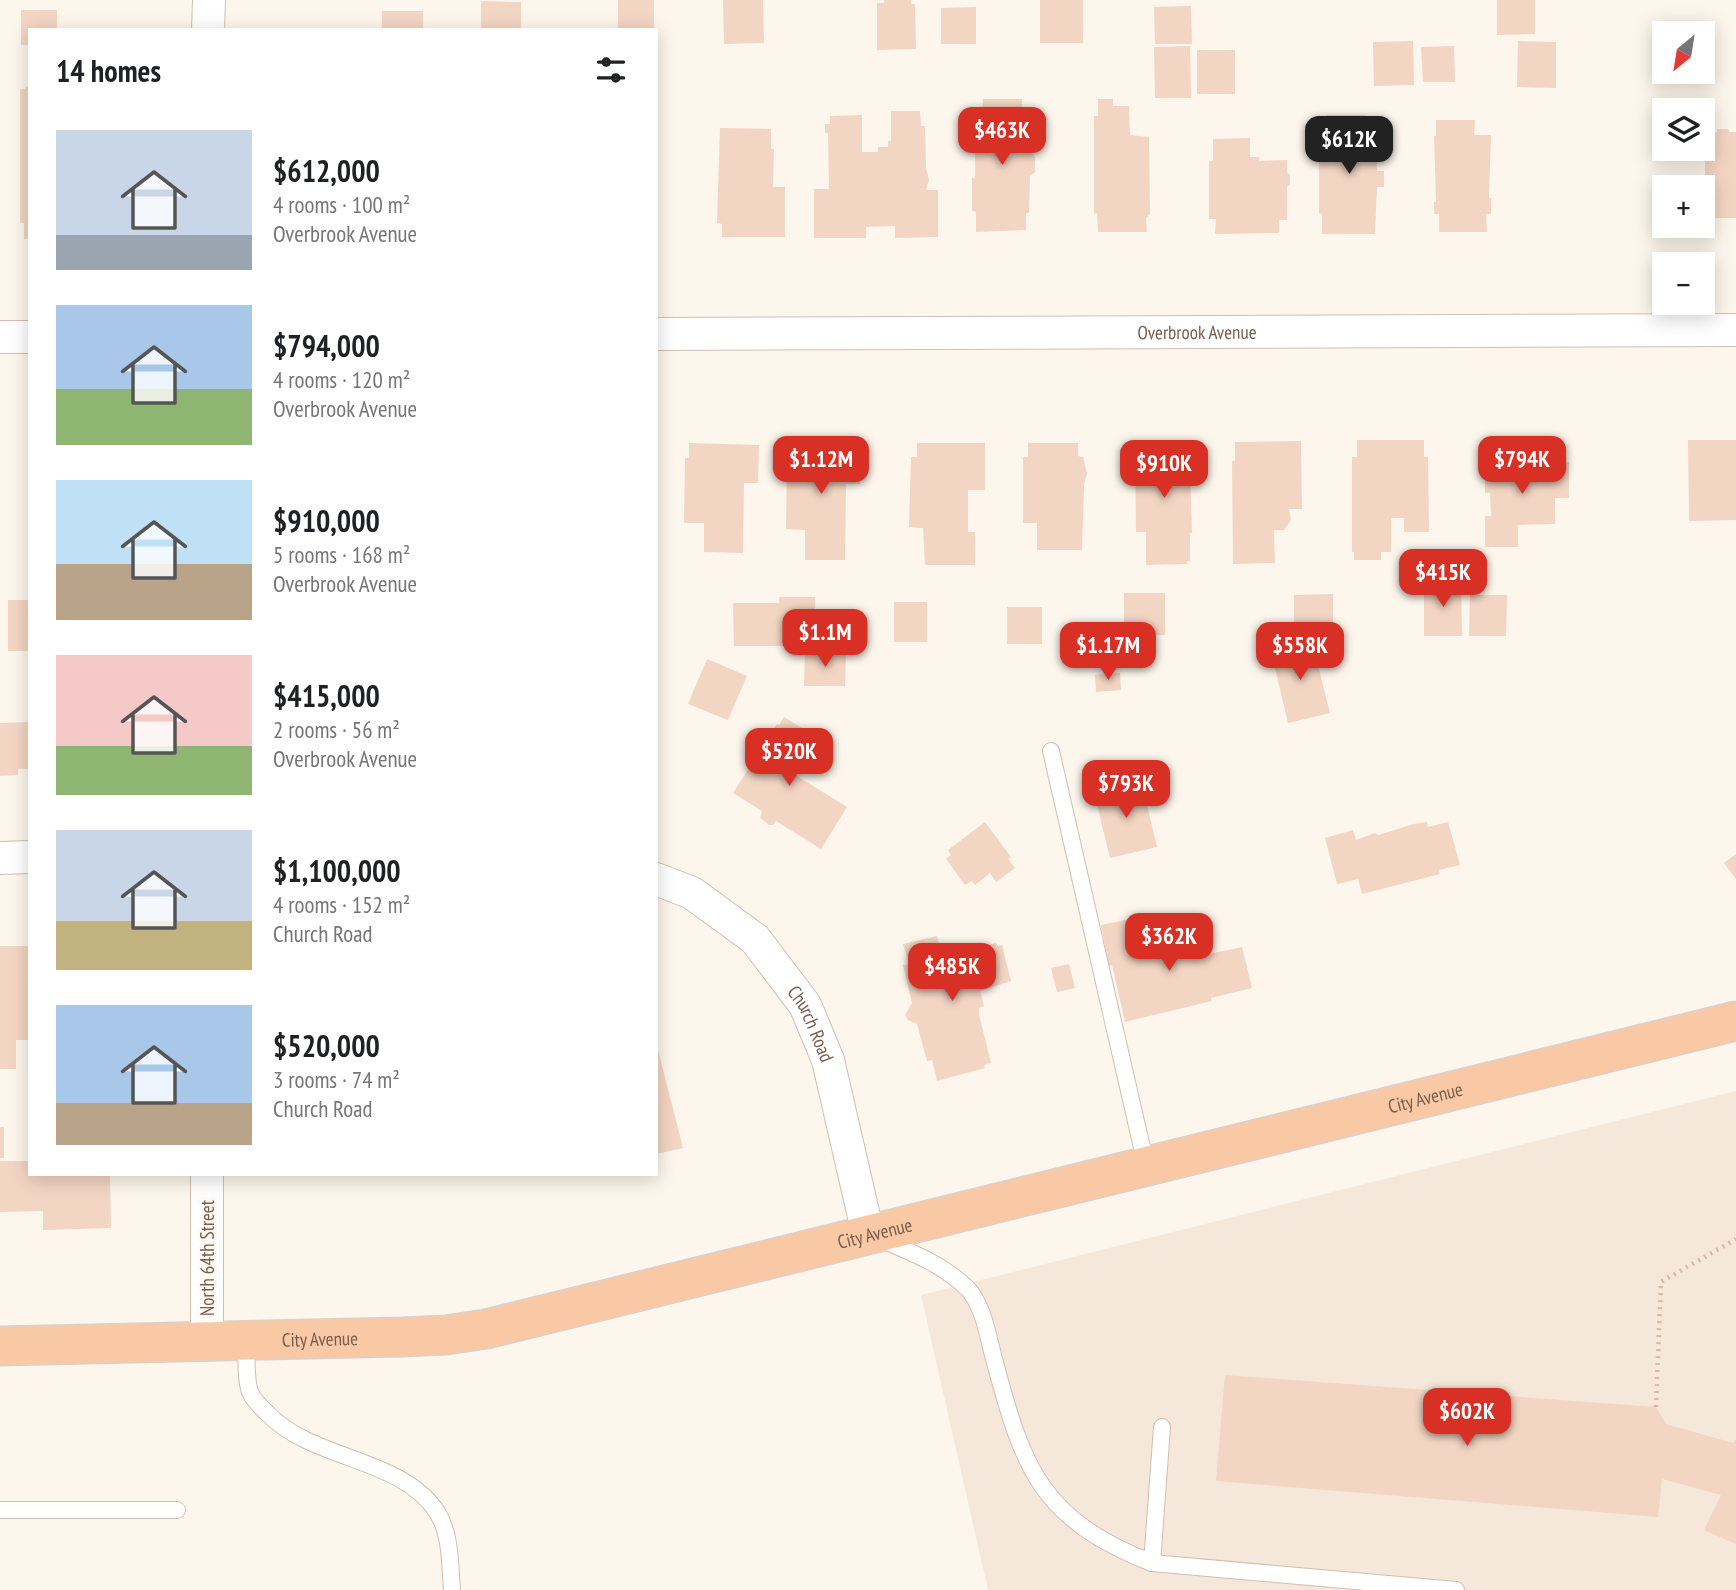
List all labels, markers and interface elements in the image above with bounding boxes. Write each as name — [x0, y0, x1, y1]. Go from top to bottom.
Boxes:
north arrow — [1652, 21, 1715, 84]
map controls — [1652, 21, 1715, 315]
text: 14 homes — [56, 51, 161, 90]
icon: filters — [592, 51, 630, 89]
button: layers — [1652, 98, 1715, 161]
pin: $463K — [953, 108, 1051, 167]
text: $463K — [974, 115, 1030, 144]
pin: $612K — [1300, 116, 1398, 176]
text: $612K — [1321, 124, 1377, 153]
text: $612,000 — [273, 151, 380, 190]
icon: home — [112, 158, 196, 242]
button: + — [1652, 175, 1715, 238]
text: 4 rooms · 100 m² — [273, 190, 410, 219]
text: Overbrook Avenue — [273, 219, 417, 248]
button: − — [1652, 252, 1715, 315]
street label: Overbrook Avenue — [1137, 320, 1257, 344]
text: $794,000 — [273, 326, 380, 365]
icon: home — [112, 333, 196, 417]
text: 4 rooms · 120 m² — [273, 365, 410, 394]
text: Overbrook Avenue — [273, 394, 417, 423]
pin: $1.12M — [764, 436, 878, 496]
pin: $794K — [1473, 436, 1571, 496]
pin: $910K — [1115, 440, 1213, 500]
text: $1.12M — [789, 444, 853, 473]
text: $794K — [1494, 444, 1550, 473]
text: $910K — [1136, 448, 1192, 477]
text: $910,000 — [273, 501, 380, 540]
icon: home — [112, 508, 196, 592]
text: 5 rooms · 168 m² — [273, 540, 410, 569]
pin: $415K — [1394, 550, 1492, 609]
text: $415K — [1415, 557, 1471, 586]
text: Overbrook Avenue — [273, 569, 417, 598]
pin: $1.1M — [776, 610, 874, 669]
text: $1.1M — [798, 617, 852, 646]
pin: $1.17M — [1051, 622, 1165, 682]
pin: $558K — [1251, 622, 1349, 682]
text: $1.17M — [1076, 630, 1140, 659]
text: $558K — [1272, 630, 1328, 659]
text: $415,000 — [273, 676, 380, 715]
icon: home — [112, 683, 196, 767]
text: 2 rooms · 56 m² — [273, 715, 400, 744]
pin: $520K — [740, 728, 838, 788]
text: $520K — [761, 736, 817, 765]
text: Overbrook Avenue — [273, 744, 417, 773]
pin: $793K — [1077, 760, 1175, 820]
text: $793K — [1098, 768, 1154, 797]
text: $1,100,000 — [273, 851, 401, 890]
icon: home — [112, 858, 196, 942]
text: 4 rooms · 152 m² — [273, 890, 410, 919]
pin: $362K — [1120, 914, 1218, 973]
text: Church Road — [273, 919, 372, 948]
text: $362K — [1141, 921, 1197, 950]
pin: $485K — [903, 944, 1001, 1003]
text: $485K — [924, 951, 980, 980]
street label: Church Road — [782, 981, 839, 1066]
text: $520,000 — [273, 1026, 380, 1065]
icon: home — [112, 1033, 196, 1117]
text: 3 rooms · 74 m² — [273, 1065, 400, 1094]
street label: City Avenue — [1385, 1077, 1465, 1118]
text: Church Road — [273, 1094, 372, 1123]
street label: North 64th Street — [195, 1199, 219, 1316]
street label: City Avenue — [835, 1212, 915, 1254]
street label: City Avenue — [282, 1326, 358, 1352]
pin: $602K — [1418, 1388, 1516, 1448]
text: $602K — [1439, 1396, 1495, 1425]

